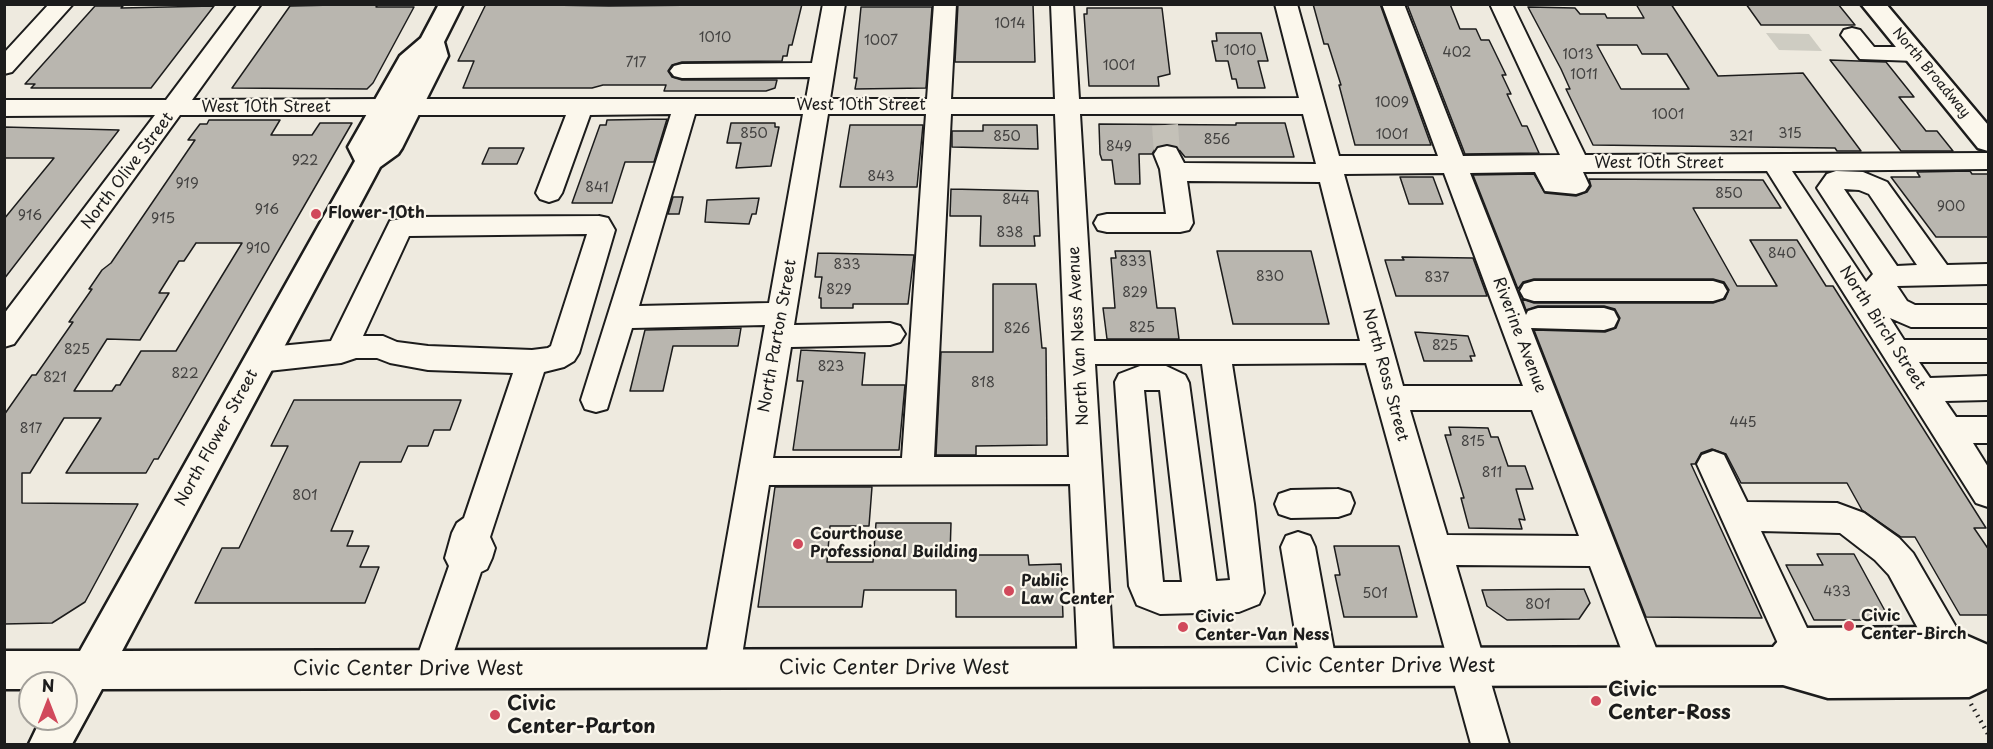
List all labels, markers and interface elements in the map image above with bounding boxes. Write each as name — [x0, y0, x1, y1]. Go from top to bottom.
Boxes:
house number: 1014 — [994, 16, 1026, 32]
street label: North Broadway — [1889, 25, 1973, 121]
house number: 1010 — [699, 30, 731, 46]
house number: 1007 — [864, 33, 898, 49]
house number: 1010 — [1224, 43, 1256, 59]
house number: 402 — [1443, 45, 1471, 61]
house number: 1013 — [1562, 47, 1594, 63]
house number: 717 — [626, 55, 646, 71]
house number: 1001 — [1103, 58, 1135, 74]
house number: 1011 — [1570, 67, 1598, 83]
house number: 1009 — [1375, 95, 1409, 111]
street label: West 10th Street — [796, 96, 926, 116]
street label: West 10th Street — [201, 98, 331, 118]
house number: 1001 — [1652, 107, 1684, 123]
street label: North Olive Street — [78, 109, 178, 233]
house number: 850 — [740, 126, 768, 142]
house number: 315 — [1778, 126, 1802, 142]
house number: 1001 — [1376, 127, 1408, 143]
house number: 850 — [993, 129, 1021, 145]
house number: 321 — [1729, 129, 1753, 145]
house number: 856 — [1204, 132, 1230, 148]
house number: 849 — [1106, 139, 1132, 155]
house number: 922 — [292, 153, 318, 169]
street label: West 10th Street — [1594, 154, 1724, 174]
house number: 843 — [868, 169, 894, 185]
house number: 919 — [175, 176, 199, 192]
house number: 841 — [585, 180, 609, 196]
house number: 850 — [1715, 186, 1743, 202]
house number: 844 — [1002, 192, 1030, 208]
house number: 900 — [1937, 199, 1965, 215]
house number: 916 — [255, 202, 279, 218]
place label: Flower-10th — [328, 204, 425, 224]
marker: Flower-10th — [309, 207, 323, 221]
house number: 916 — [18, 208, 42, 224]
house number: 915 — [151, 211, 175, 227]
house number: 838 — [997, 225, 1023, 241]
house number: 910 — [246, 241, 270, 257]
street label: North Van Ness Avenue — [1065, 246, 1093, 426]
house number: 840 — [1768, 246, 1796, 262]
house number: 833 — [1120, 254, 1146, 270]
house number: 833 — [834, 257, 860, 273]
street label: North Parton Street — [755, 258, 801, 414]
street label: North Birch Street — [1835, 263, 1929, 393]
house number: 830 — [1256, 269, 1284, 285]
house number: 837 — [1425, 270, 1449, 286]
street label: Riverine Avenue — [1488, 275, 1550, 395]
house number: 829 — [826, 282, 852, 298]
house number: 829 — [1122, 285, 1148, 301]
street label: North Ross Street — [1358, 306, 1412, 444]
house number: 825 — [1129, 320, 1155, 336]
house number: 826 — [1004, 321, 1030, 337]
house number: 825 — [1432, 338, 1458, 354]
house number: 825 — [64, 342, 90, 358]
house number: 823 — [818, 359, 844, 375]
house number: 822 — [171, 366, 199, 382]
street label: North Flower Street — [171, 366, 263, 510]
house number: 821 — [43, 370, 67, 386]
house number: 818 — [971, 375, 995, 391]
house number: 445 — [1729, 415, 1757, 431]
house number: 817 — [20, 421, 42, 437]
house number: 815 — [1461, 434, 1485, 450]
house number: 811 — [1482, 465, 1502, 481]
house number: 801 — [292, 488, 318, 504]
place label: Courthouse Professional Building — [810, 525, 978, 563]
marker: Courthouse Professional Building — [791, 537, 805, 551]
place label: Public Law Center — [1021, 572, 1114, 610]
marker: Public Law Center — [1002, 584, 1016, 598]
house number: 433 — [1823, 584, 1851, 600]
house number: 501 — [1362, 586, 1388, 602]
house number: 801 — [1525, 597, 1551, 613]
place label: Civic Center-Birch — [1861, 607, 1967, 645]
place label: Civic Center-Van Ness — [1195, 608, 1329, 646]
marker: Civic Center-Birch — [1842, 619, 1856, 633]
marker: Civic Center-Van Ness — [1176, 620, 1190, 634]
street label: Civic Center Drive West — [1265, 654, 1495, 678]
street label: Civic Center Drive West — [779, 656, 1009, 680]
street label: Civic Center Drive West — [293, 657, 523, 681]
north arrow — [18, 671, 78, 731]
text: N — [42, 673, 54, 697]
place label: Civic Center-Ross — [1608, 678, 1731, 725]
place label: Civic Center-Parton — [507, 692, 656, 739]
marker: Civic Center-Ross — [1589, 694, 1603, 708]
marker: Civic Center-Parton — [488, 708, 502, 722]

